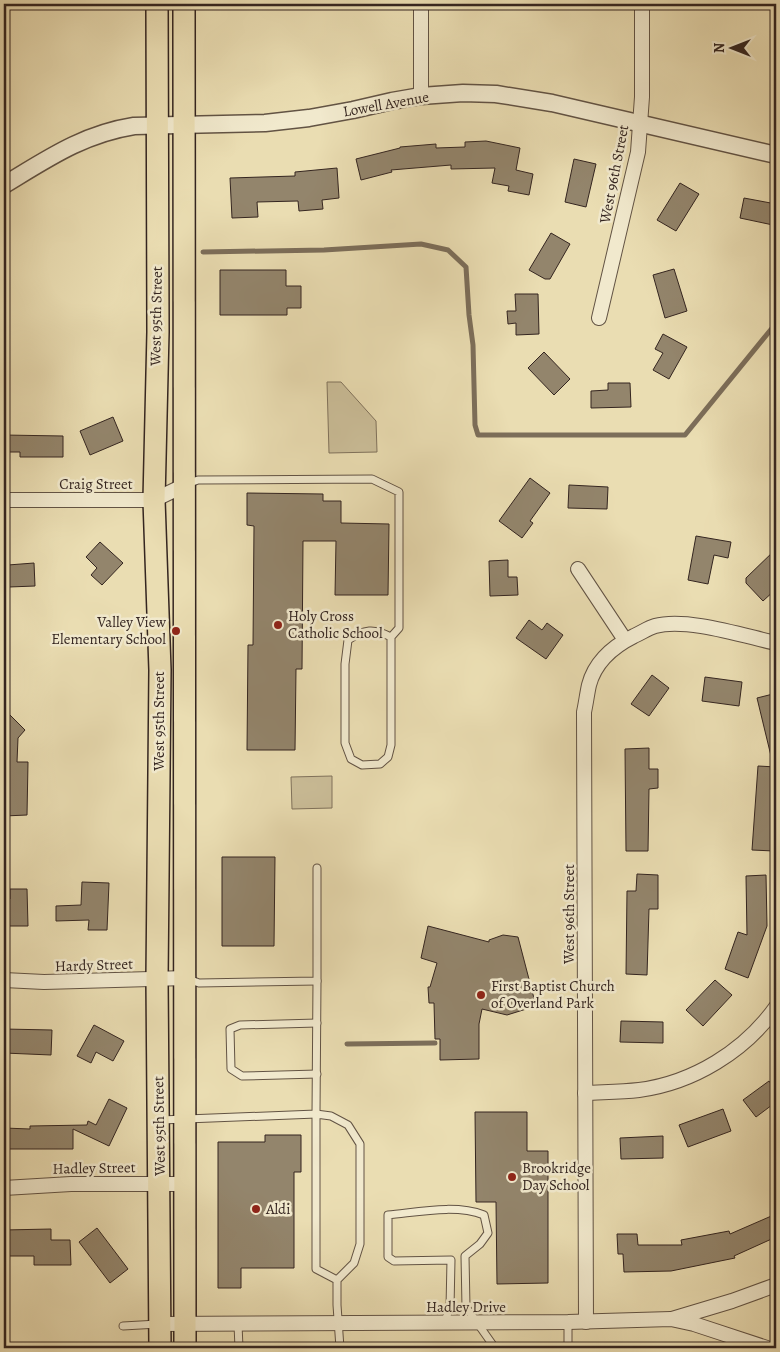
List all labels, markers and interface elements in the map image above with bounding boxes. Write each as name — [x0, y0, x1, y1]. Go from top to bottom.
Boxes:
north arrow — [708, 22, 758, 72]
text: N — [710, 43, 729, 53]
street label: Lowell Avenue — [341, 87, 431, 121]
street label: West 96th Street — [594, 123, 633, 226]
street label: West 95th Street — [145, 266, 167, 367]
street label: Craig Street — [59, 474, 133, 494]
place label: Holy Cross Catholic School — [288, 606, 383, 643]
place label: Valley View Elementary School — [51, 612, 166, 649]
marker: Holy Cross Catholic School — [272, 619, 284, 631]
marker: Valley View Elementary School — [170, 625, 182, 637]
street label: West 95th Street — [149, 671, 169, 772]
street label: West 96th Street — [559, 864, 579, 965]
street label: Hardy Street — [55, 954, 133, 976]
place label: First Baptist Church of Overland Park — [491, 976, 615, 1013]
marker: First Baptist Church of Overland Park — [475, 989, 487, 1001]
street label: West 95th Street — [148, 1076, 170, 1177]
street label: Hadley Street — [52, 1157, 136, 1179]
place label: Brookridge Day School — [522, 1158, 591, 1195]
marker: Brookridge Day School — [506, 1171, 518, 1183]
place label: Aldi — [265, 1199, 290, 1219]
marker: Aldi — [250, 1203, 262, 1215]
street label: Hadley Drive — [426, 1297, 506, 1317]

